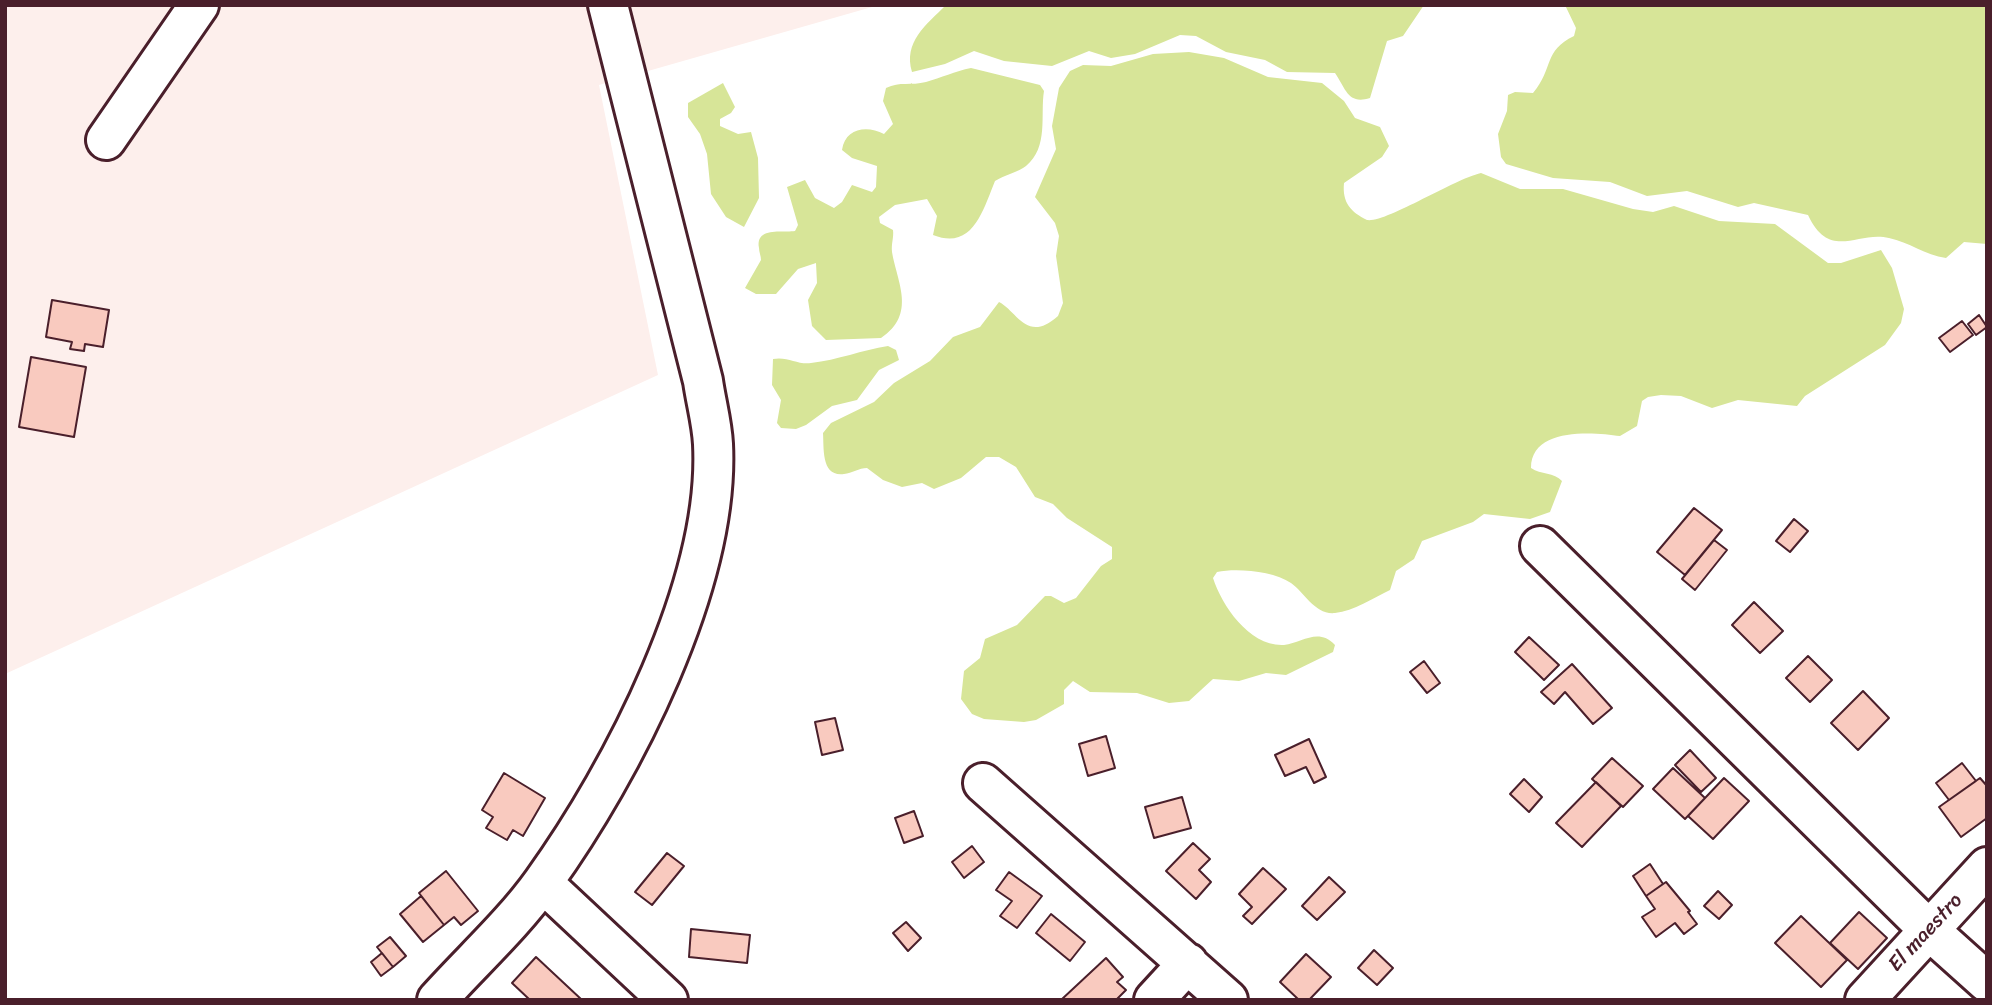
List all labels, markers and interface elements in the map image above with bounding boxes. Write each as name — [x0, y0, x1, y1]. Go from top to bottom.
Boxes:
street label: El maestro — [1883, 889, 1969, 977]

